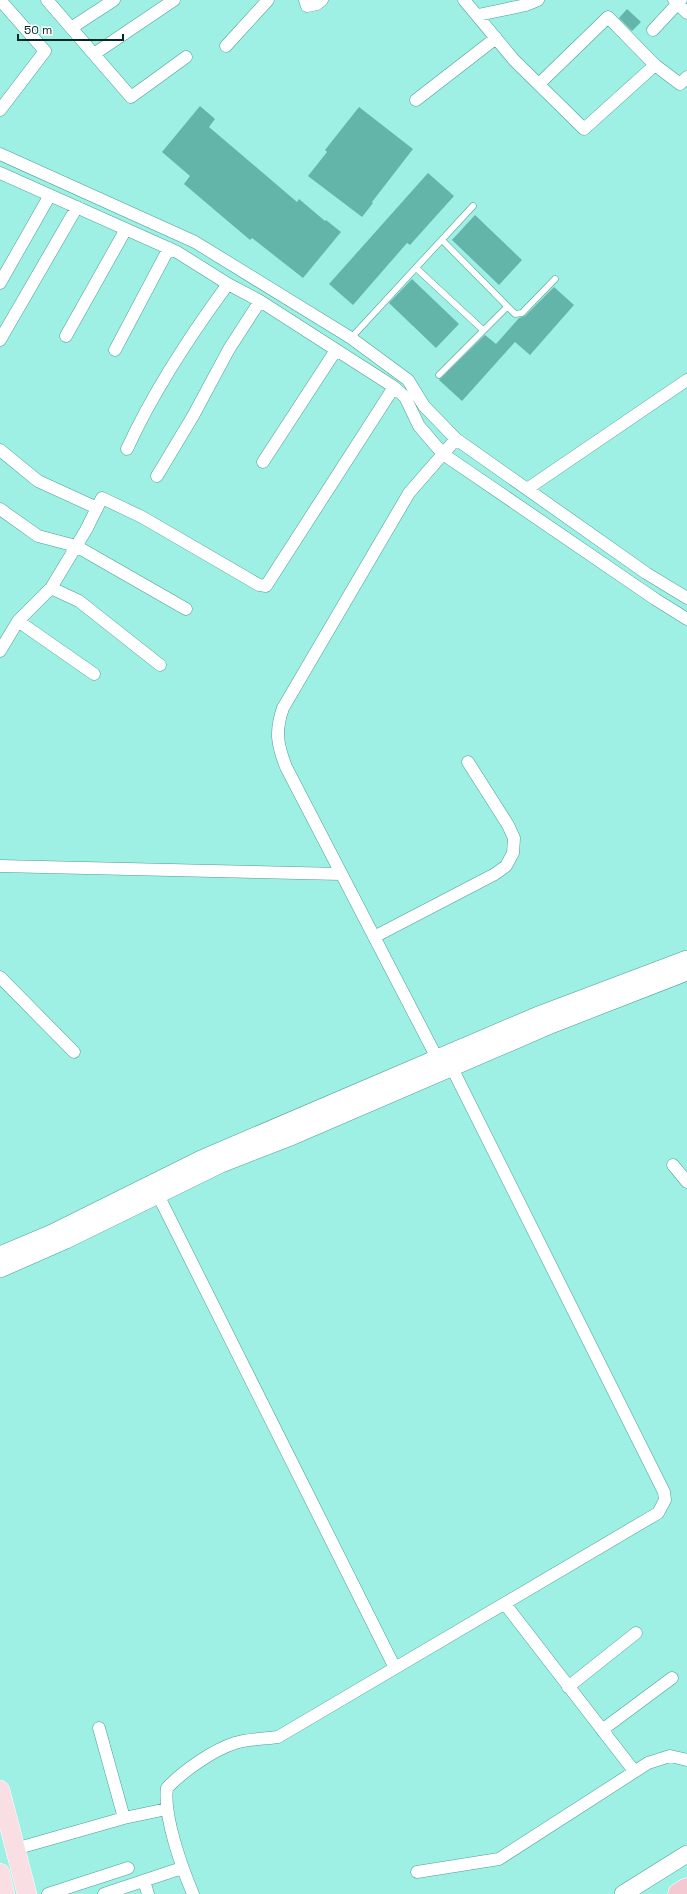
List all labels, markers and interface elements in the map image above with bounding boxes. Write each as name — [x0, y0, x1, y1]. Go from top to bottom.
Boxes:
scale bar — [18, 16, 123, 42]
text: 50 m — [24, 22, 52, 38]

